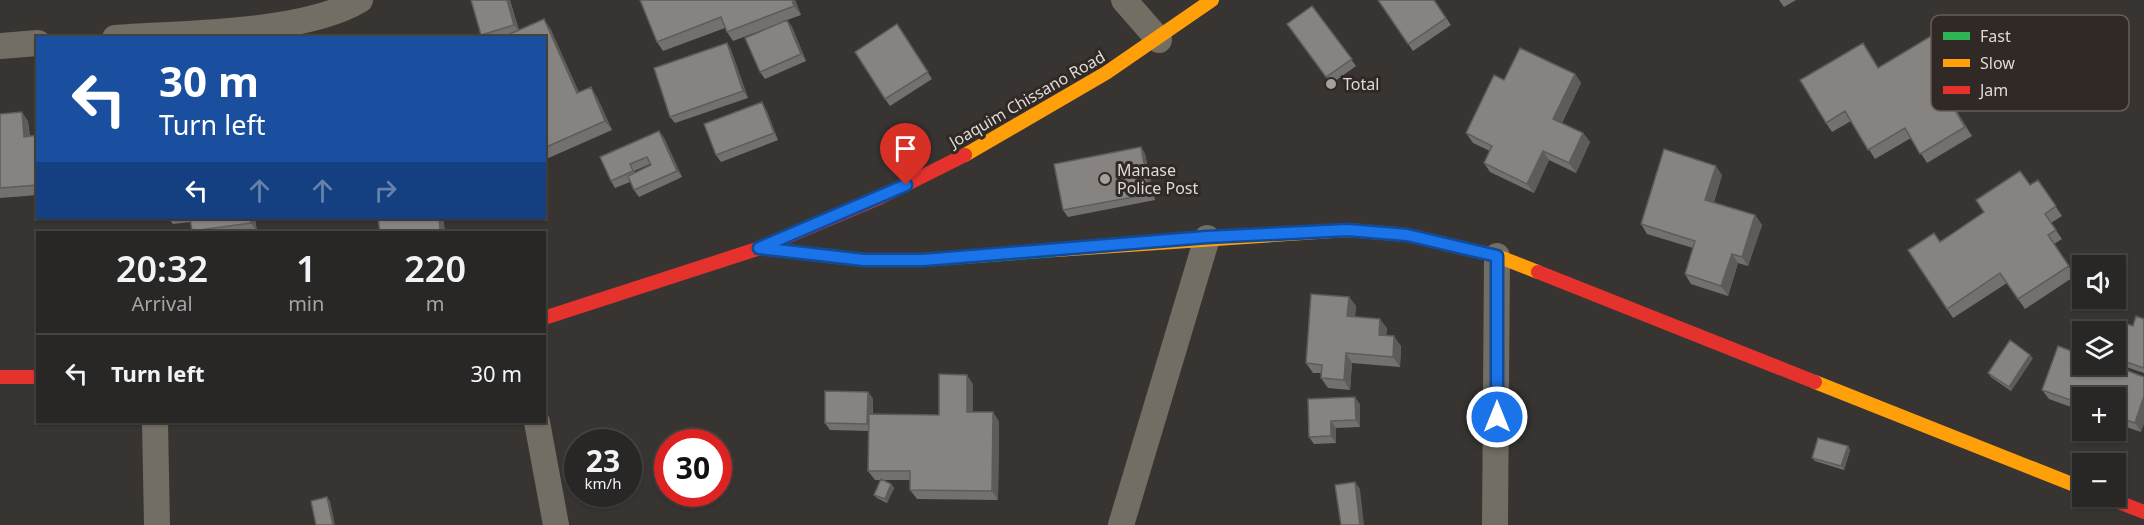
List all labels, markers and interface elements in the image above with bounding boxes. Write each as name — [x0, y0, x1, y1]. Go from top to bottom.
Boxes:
legend — [1931, 15, 2129, 111]
text: Fast — [1980, 25, 2011, 47]
street label: Joaquim Chissano Road — [943, 45, 1109, 154]
text: 30 m — [159, 52, 259, 109]
text: Slow — [1980, 52, 2015, 74]
icon: left — [60, 60, 138, 138]
place label: Total — [1343, 73, 1379, 95]
marker: Total — [1324, 77, 1338, 91]
text: Jam — [1978, 79, 2008, 101]
text: Turn left — [159, 106, 265, 143]
pin — [880, 123, 931, 185]
icon: arrive — [889, 132, 922, 165]
place label: Manase Police Post — [1117, 159, 1199, 199]
marker: Manase Police Post — [1098, 172, 1112, 186]
icon: left — [180, 174, 213, 207]
icon: ahead — [243, 174, 276, 207]
icon: ahead — [306, 174, 339, 207]
icon: right — [369, 174, 402, 207]
text: 20:32 — [116, 244, 208, 293]
text: 1 — [296, 244, 317, 293]
text: 220 — [404, 244, 466, 293]
map controls — [2072, 255, 2126, 507]
button: sound — [2072, 255, 2126, 309]
text: Arrival — [132, 290, 193, 317]
text: min — [288, 290, 324, 317]
text: m — [426, 290, 445, 317]
button: layers — [2072, 321, 2126, 375]
icon: left — [60, 357, 93, 390]
text: Turn left — [111, 358, 205, 388]
text: 30 m — [471, 358, 522, 388]
position arrow — [1465, 385, 1529, 449]
button: + — [2072, 387, 2126, 441]
speed limit sign: 30 — [654, 429, 732, 507]
text: 23 — [586, 440, 620, 481]
button: − — [2072, 453, 2126, 507]
text: km/h — [585, 473, 621, 493]

